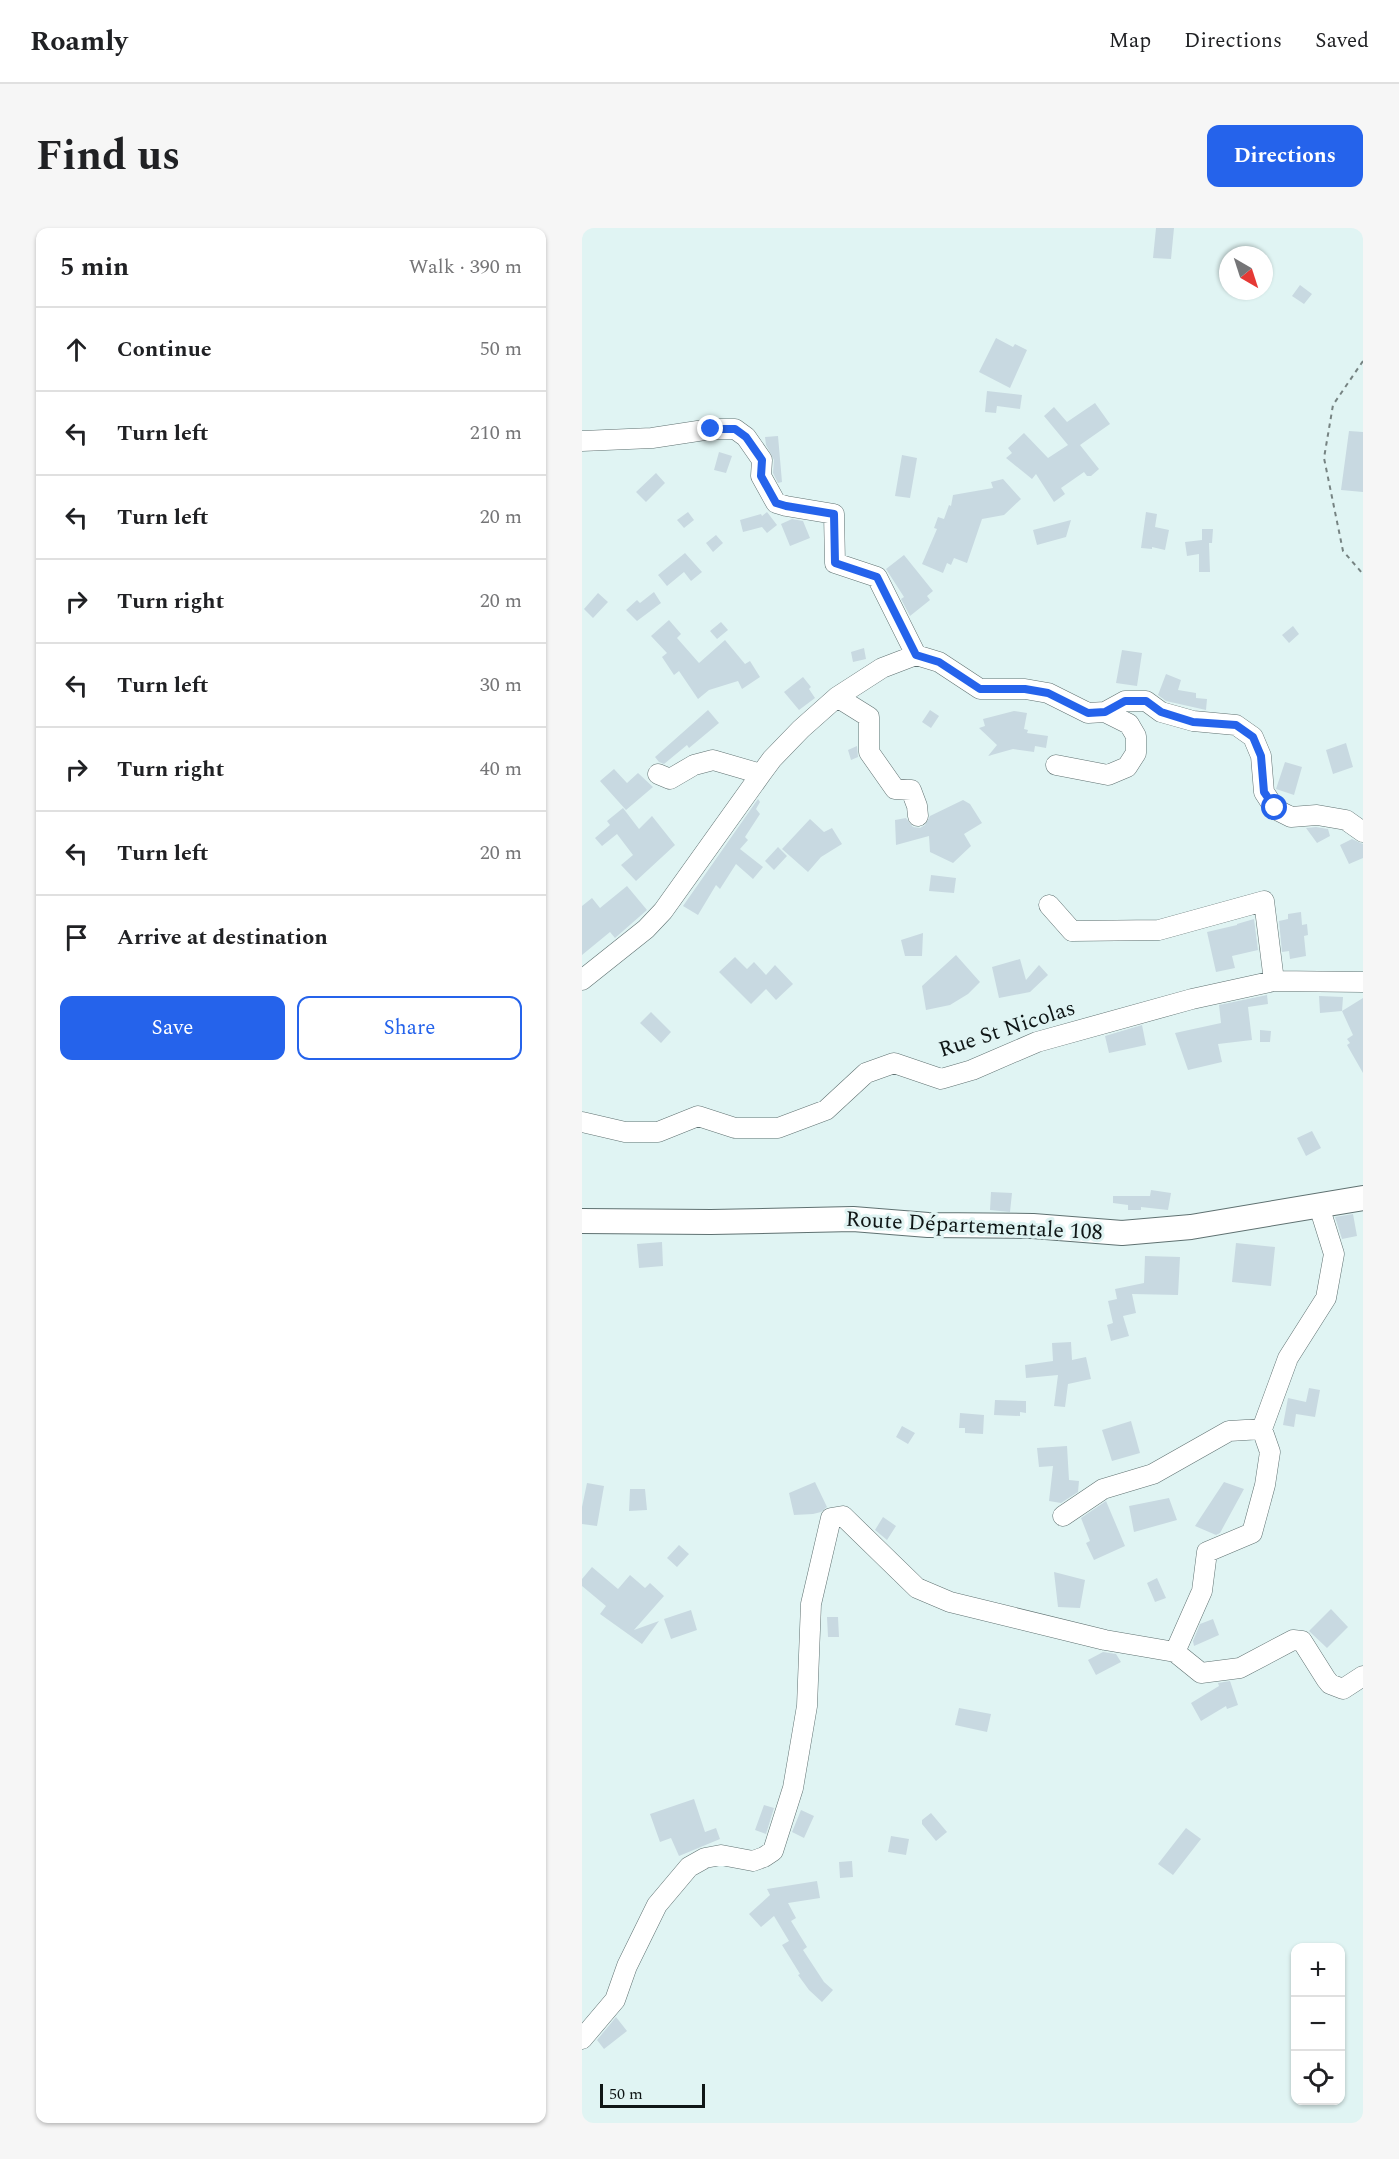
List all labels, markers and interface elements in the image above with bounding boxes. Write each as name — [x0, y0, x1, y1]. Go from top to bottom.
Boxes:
text: Roamly — [30, 20, 128, 63]
text: Map — [1109, 25, 1151, 57]
text: Directions — [1184, 25, 1282, 57]
text: Saved — [1315, 25, 1369, 57]
text: Find us — [36, 125, 180, 188]
button: Directions — [1207, 125, 1363, 187]
north arrow — [1219, 246, 1273, 300]
text: 5 min — [60, 247, 129, 287]
text: Walk · 390 m — [409, 252, 522, 282]
icon: ahead — [60, 333, 93, 366]
text: Continue — [117, 333, 212, 366]
text: 50 m — [480, 334, 522, 364]
route end — [697, 415, 723, 441]
icon: left — [60, 417, 93, 450]
text: Turn left — [117, 417, 209, 450]
text: 210 m — [470, 418, 522, 448]
icon: left — [60, 501, 93, 534]
text: Turn left — [117, 501, 209, 534]
text: 20 m — [480, 502, 522, 532]
icon: right — [60, 585, 93, 618]
text: Turn right — [117, 585, 224, 618]
text: 20 m — [480, 586, 522, 616]
icon: left — [60, 669, 93, 702]
text: Turn left — [117, 669, 209, 702]
text: 30 m — [480, 670, 522, 700]
icon: right — [60, 753, 93, 786]
text: Turn right — [117, 753, 224, 786]
text: 40 m — [480, 754, 522, 784]
route start — [1261, 794, 1287, 820]
icon: left — [60, 837, 93, 870]
text: Turn left — [117, 837, 209, 870]
text: 20 m — [480, 838, 522, 868]
icon: arrive — [60, 921, 93, 954]
text: Arrive at destination — [117, 921, 328, 954]
street label: Rue St Nicolas — [934, 991, 1080, 1067]
button: Save — [60, 996, 285, 1060]
button: Share — [297, 996, 522, 1060]
street label: Route Départementale 108 — [845, 1203, 1103, 1249]
map controls — [1291, 1943, 1345, 2105]
button: + — [1291, 1943, 1345, 1997]
button: − — [1291, 1997, 1345, 2051]
button: locate — [1291, 2051, 1345, 2105]
scale bar — [600, 2081, 705, 2108]
text: 50 m — [609, 2082, 643, 2106]

